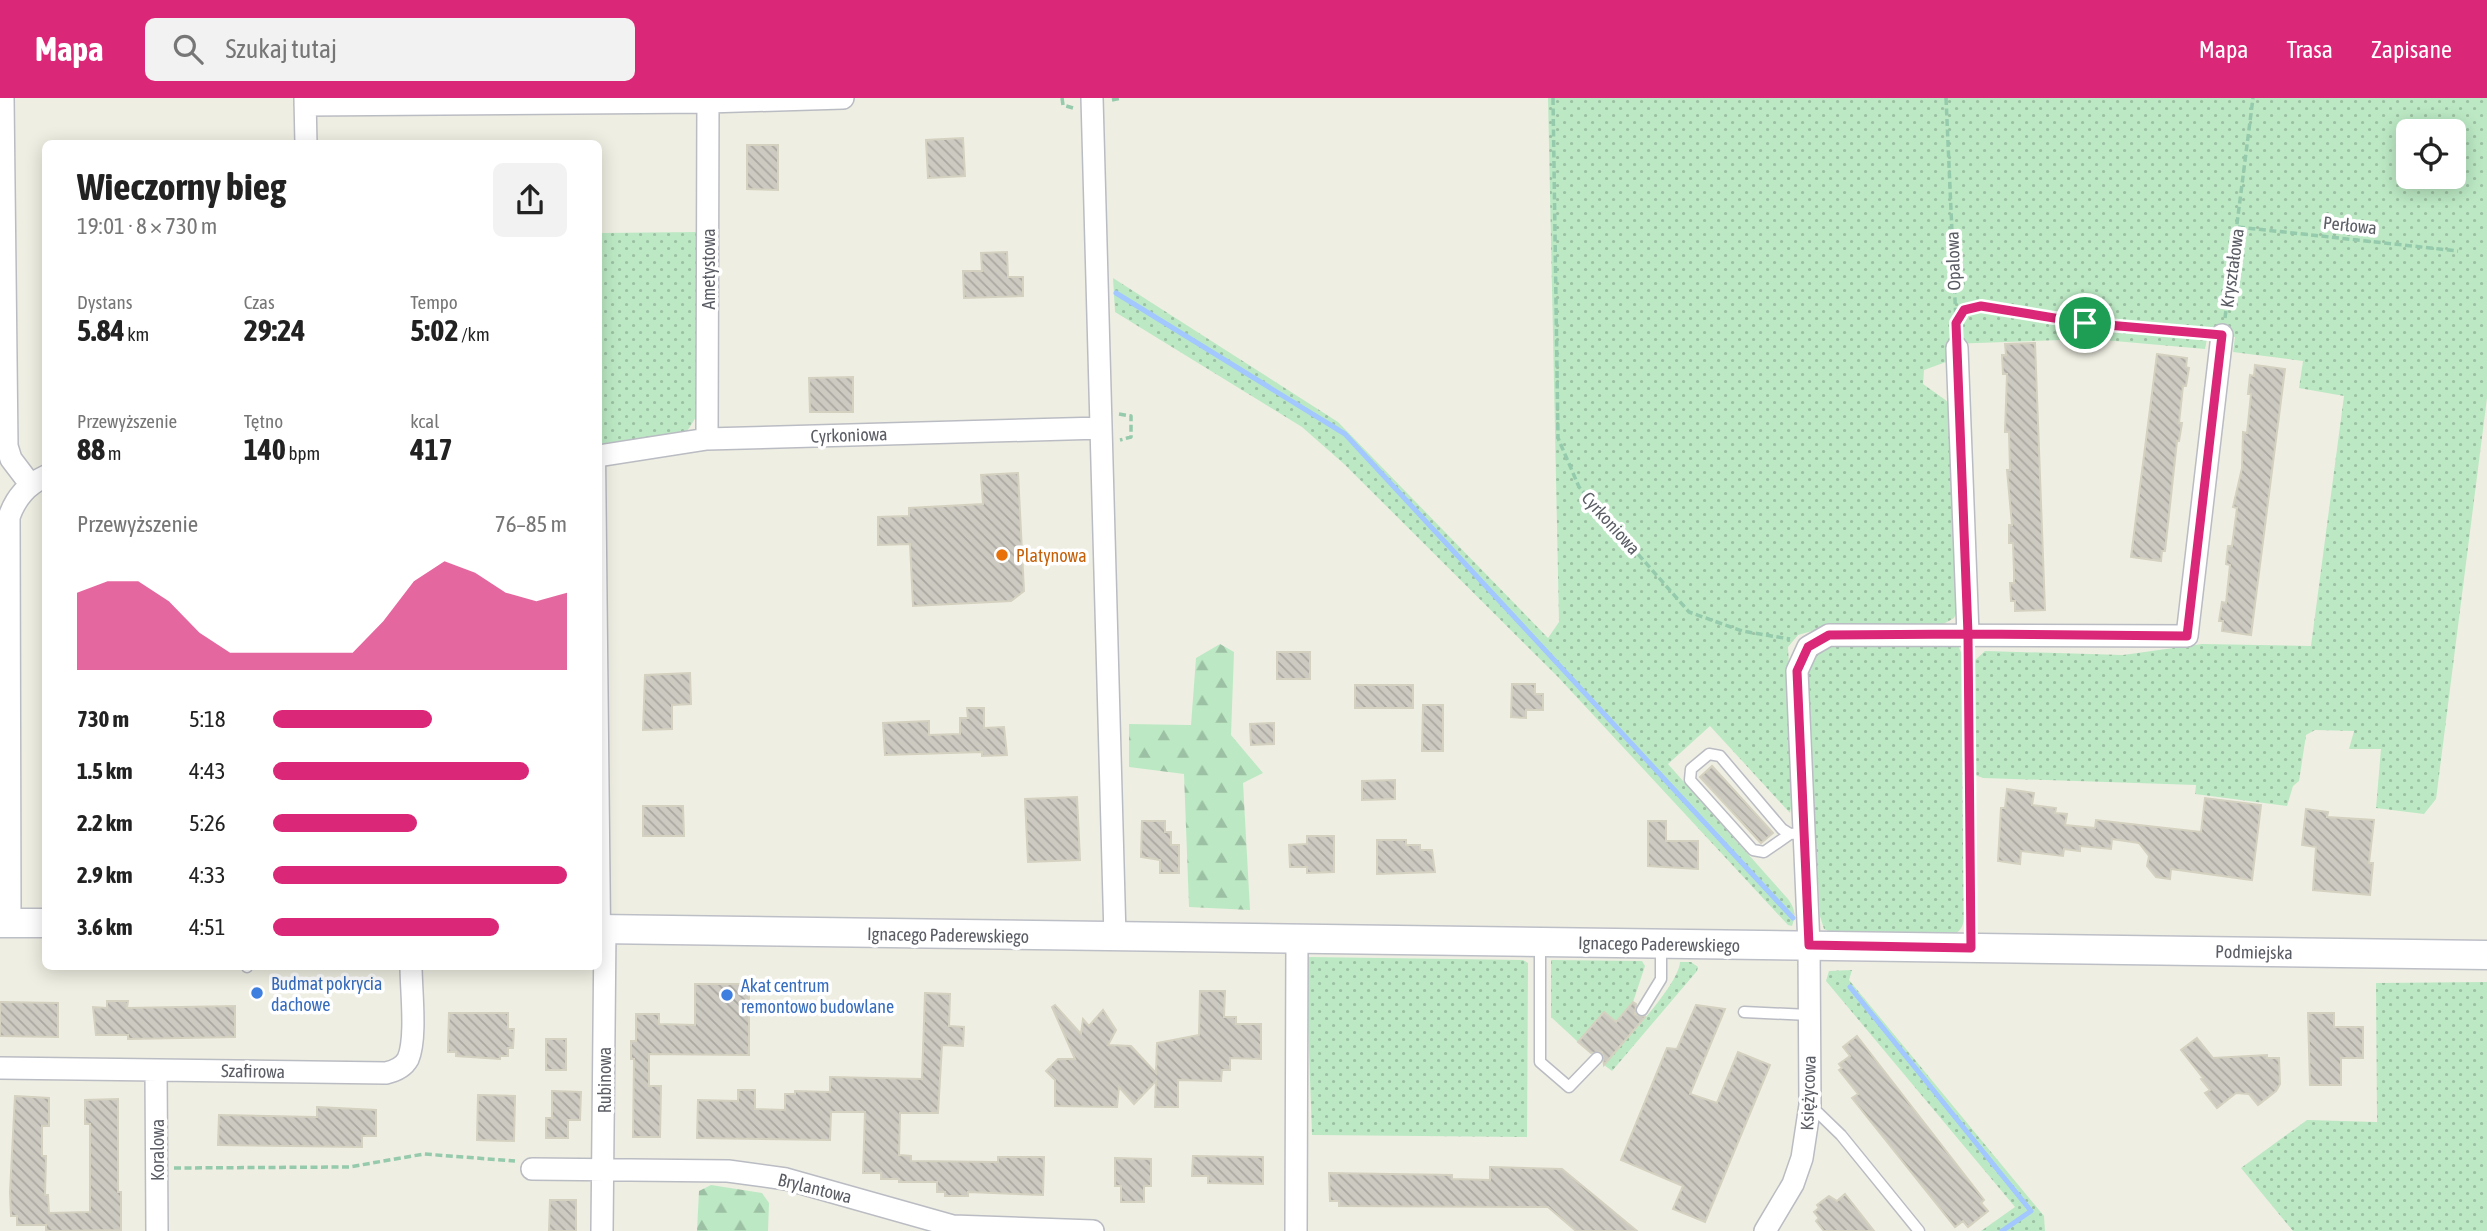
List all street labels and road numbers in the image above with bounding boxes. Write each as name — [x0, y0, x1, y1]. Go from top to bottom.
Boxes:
street label: Perłowa — [2322, 212, 2378, 238]
street label: Kryształowa — [2216, 227, 2248, 309]
street label: Ametystowa — [698, 228, 719, 310]
street label: Opalowa — [1941, 231, 1965, 291]
street label: Cyrkoniowa — [810, 423, 888, 447]
street label: Cyrkoniowa — [1577, 487, 1645, 559]
street label: Ignacego Paderewskiego — [867, 923, 1029, 947]
street label: Ignacego Paderewskiego — [1578, 932, 1740, 956]
street label: Podmiejska — [2215, 941, 2293, 963]
street label: Rubinowa — [594, 1047, 615, 1113]
street label: Księżycowa — [1796, 1055, 1820, 1131]
street label: Szafirowa — [221, 1060, 285, 1082]
street label: Koralowa — [147, 1119, 168, 1181]
street label: Brylantowa — [776, 1169, 854, 1207]

